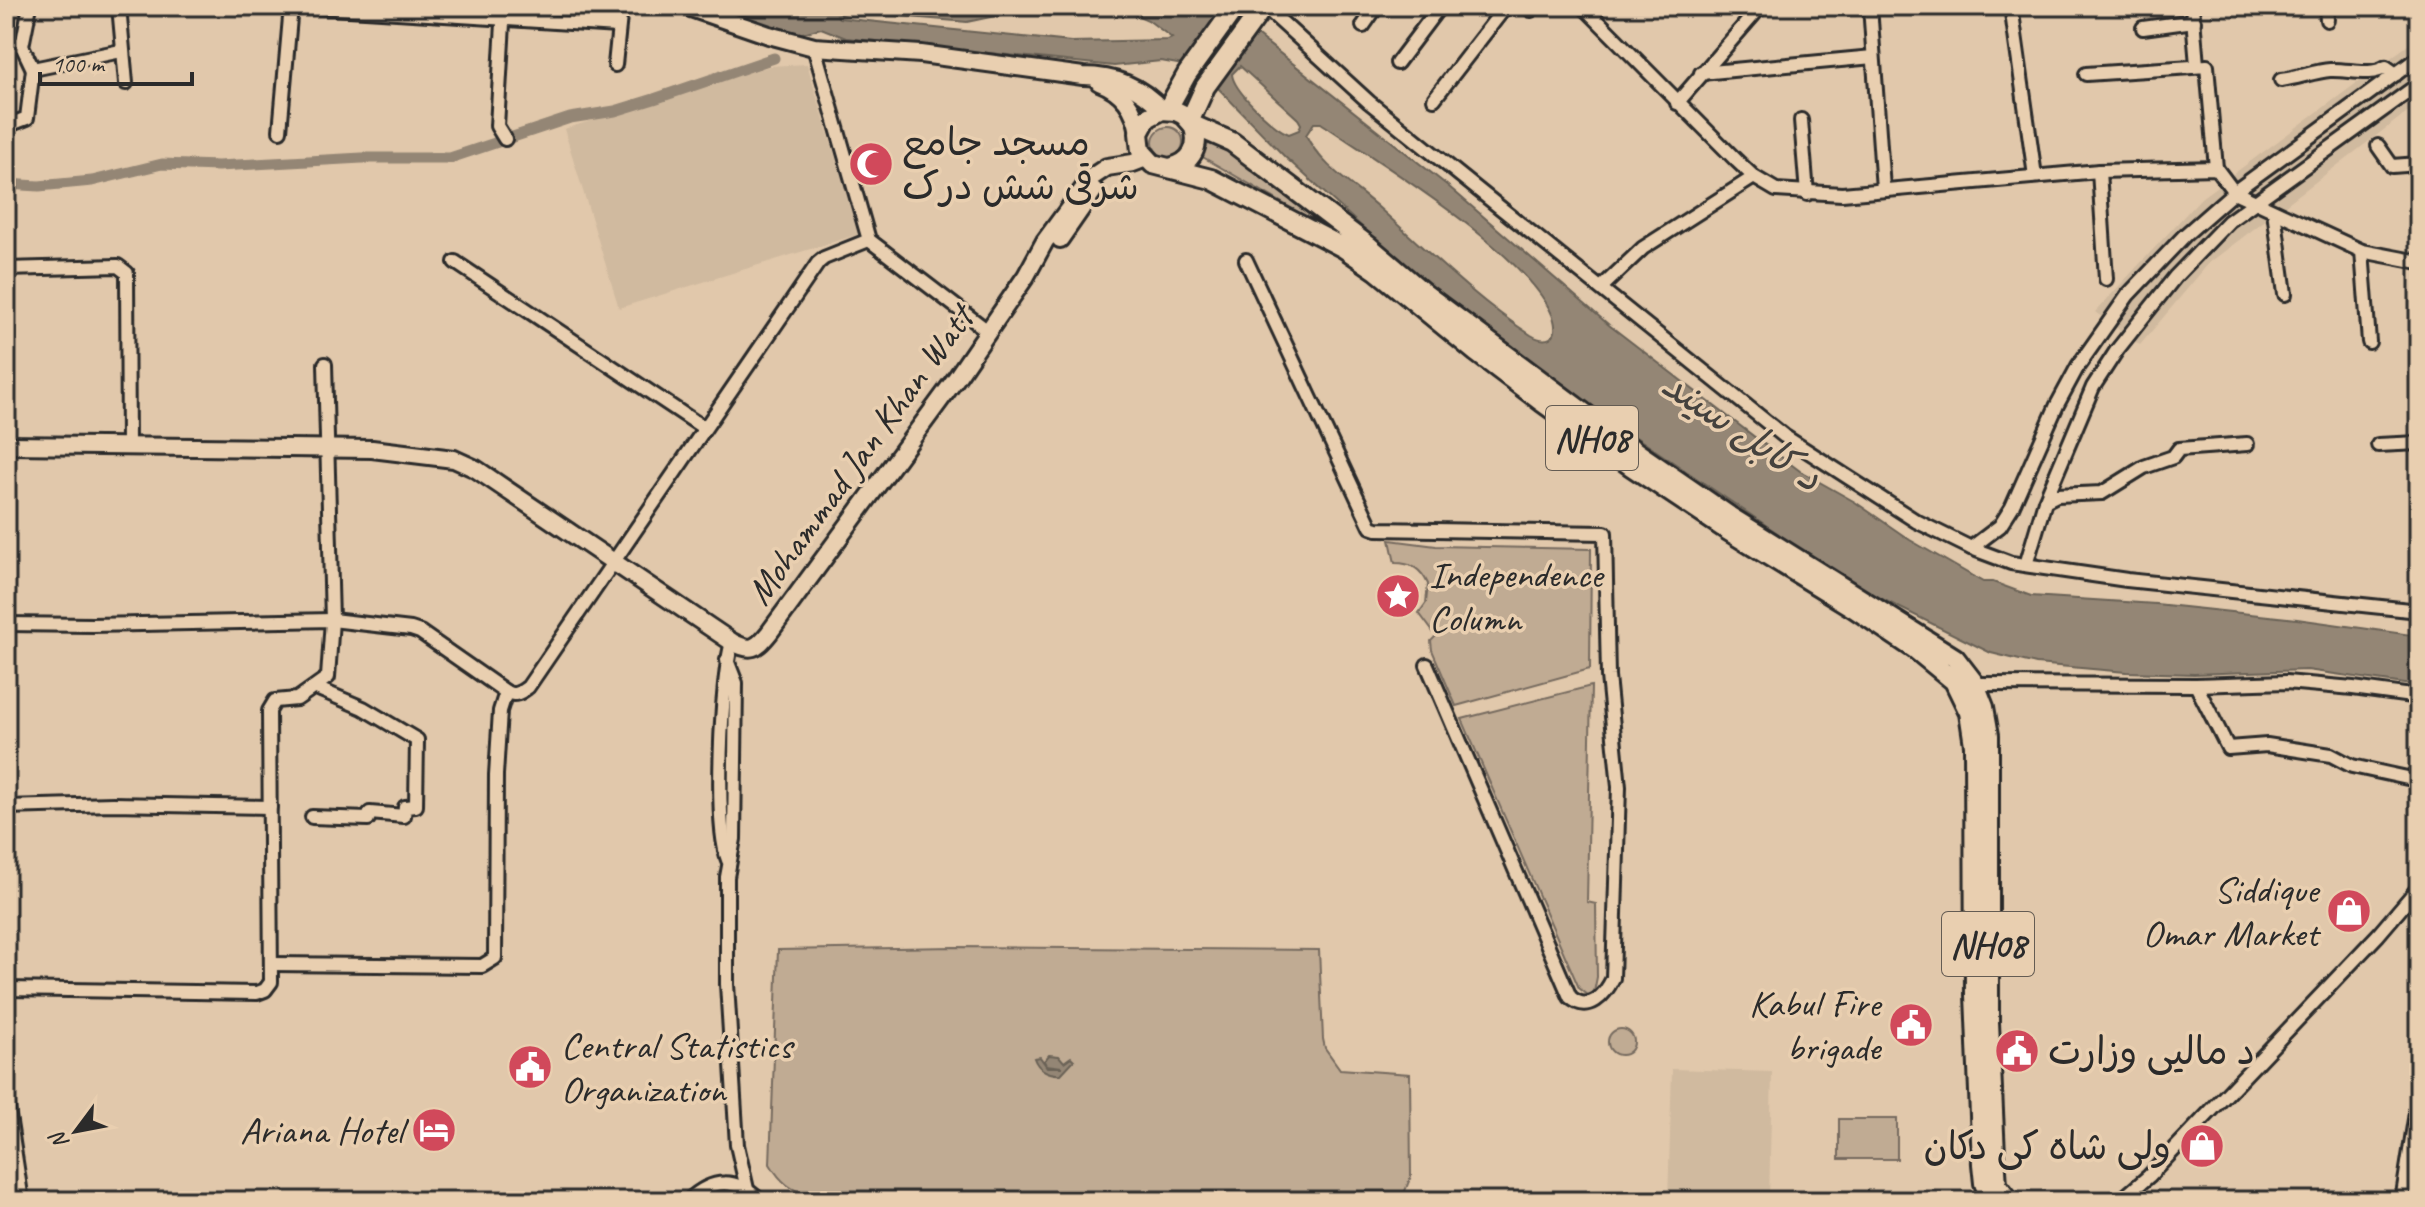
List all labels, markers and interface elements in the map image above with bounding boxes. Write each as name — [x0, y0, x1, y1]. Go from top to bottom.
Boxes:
scale bar — [40, 36, 192, 86]
text: 100 m — [52, 49, 106, 79]
place label: مسجد جامع شرقی شش درک — [902, 119, 1139, 210]
mosque icon: مسجد جامع شرقی شش درک — [847, 140, 895, 188]
street label: Mohammad Jan Khan Watt — [735, 292, 987, 614]
water label: د کابل سيند — [1653, 359, 1832, 503]
road number: NH08 — [1546, 406, 1638, 470]
place label: Independence Column — [1429, 551, 1605, 642]
place icon: Independence Column — [1374, 572, 1422, 620]
place label: Siddique Omar Market — [2143, 866, 2321, 957]
shop icon: Siddique Omar Market — [2325, 887, 2373, 935]
road number: NH08 — [1942, 912, 2034, 976]
place label: Kabul Fire brigade — [1749, 980, 1883, 1071]
public building icon: Kabul Fire brigade — [1887, 1001, 1935, 1049]
place label: Central Statistics Organization — [561, 1022, 796, 1113]
public building icon: د مالیی وزارت — [1993, 1027, 2041, 1075]
place label: د مالیی وزارت — [2048, 1028, 2255, 1076]
public building icon: Central Statistics Organization — [506, 1043, 554, 1091]
north arrow — [36, 1091, 116, 1171]
hotel icon: Ariana Hotel — [410, 1106, 458, 1154]
place label: Ariana Hotel — [240, 1107, 410, 1154]
shop icon: ولی شاہ کی دکان — [2178, 1122, 2226, 1170]
place label: ولی شاہ کی دکان — [1923, 1123, 2171, 1171]
text: N — [43, 1125, 75, 1154]

